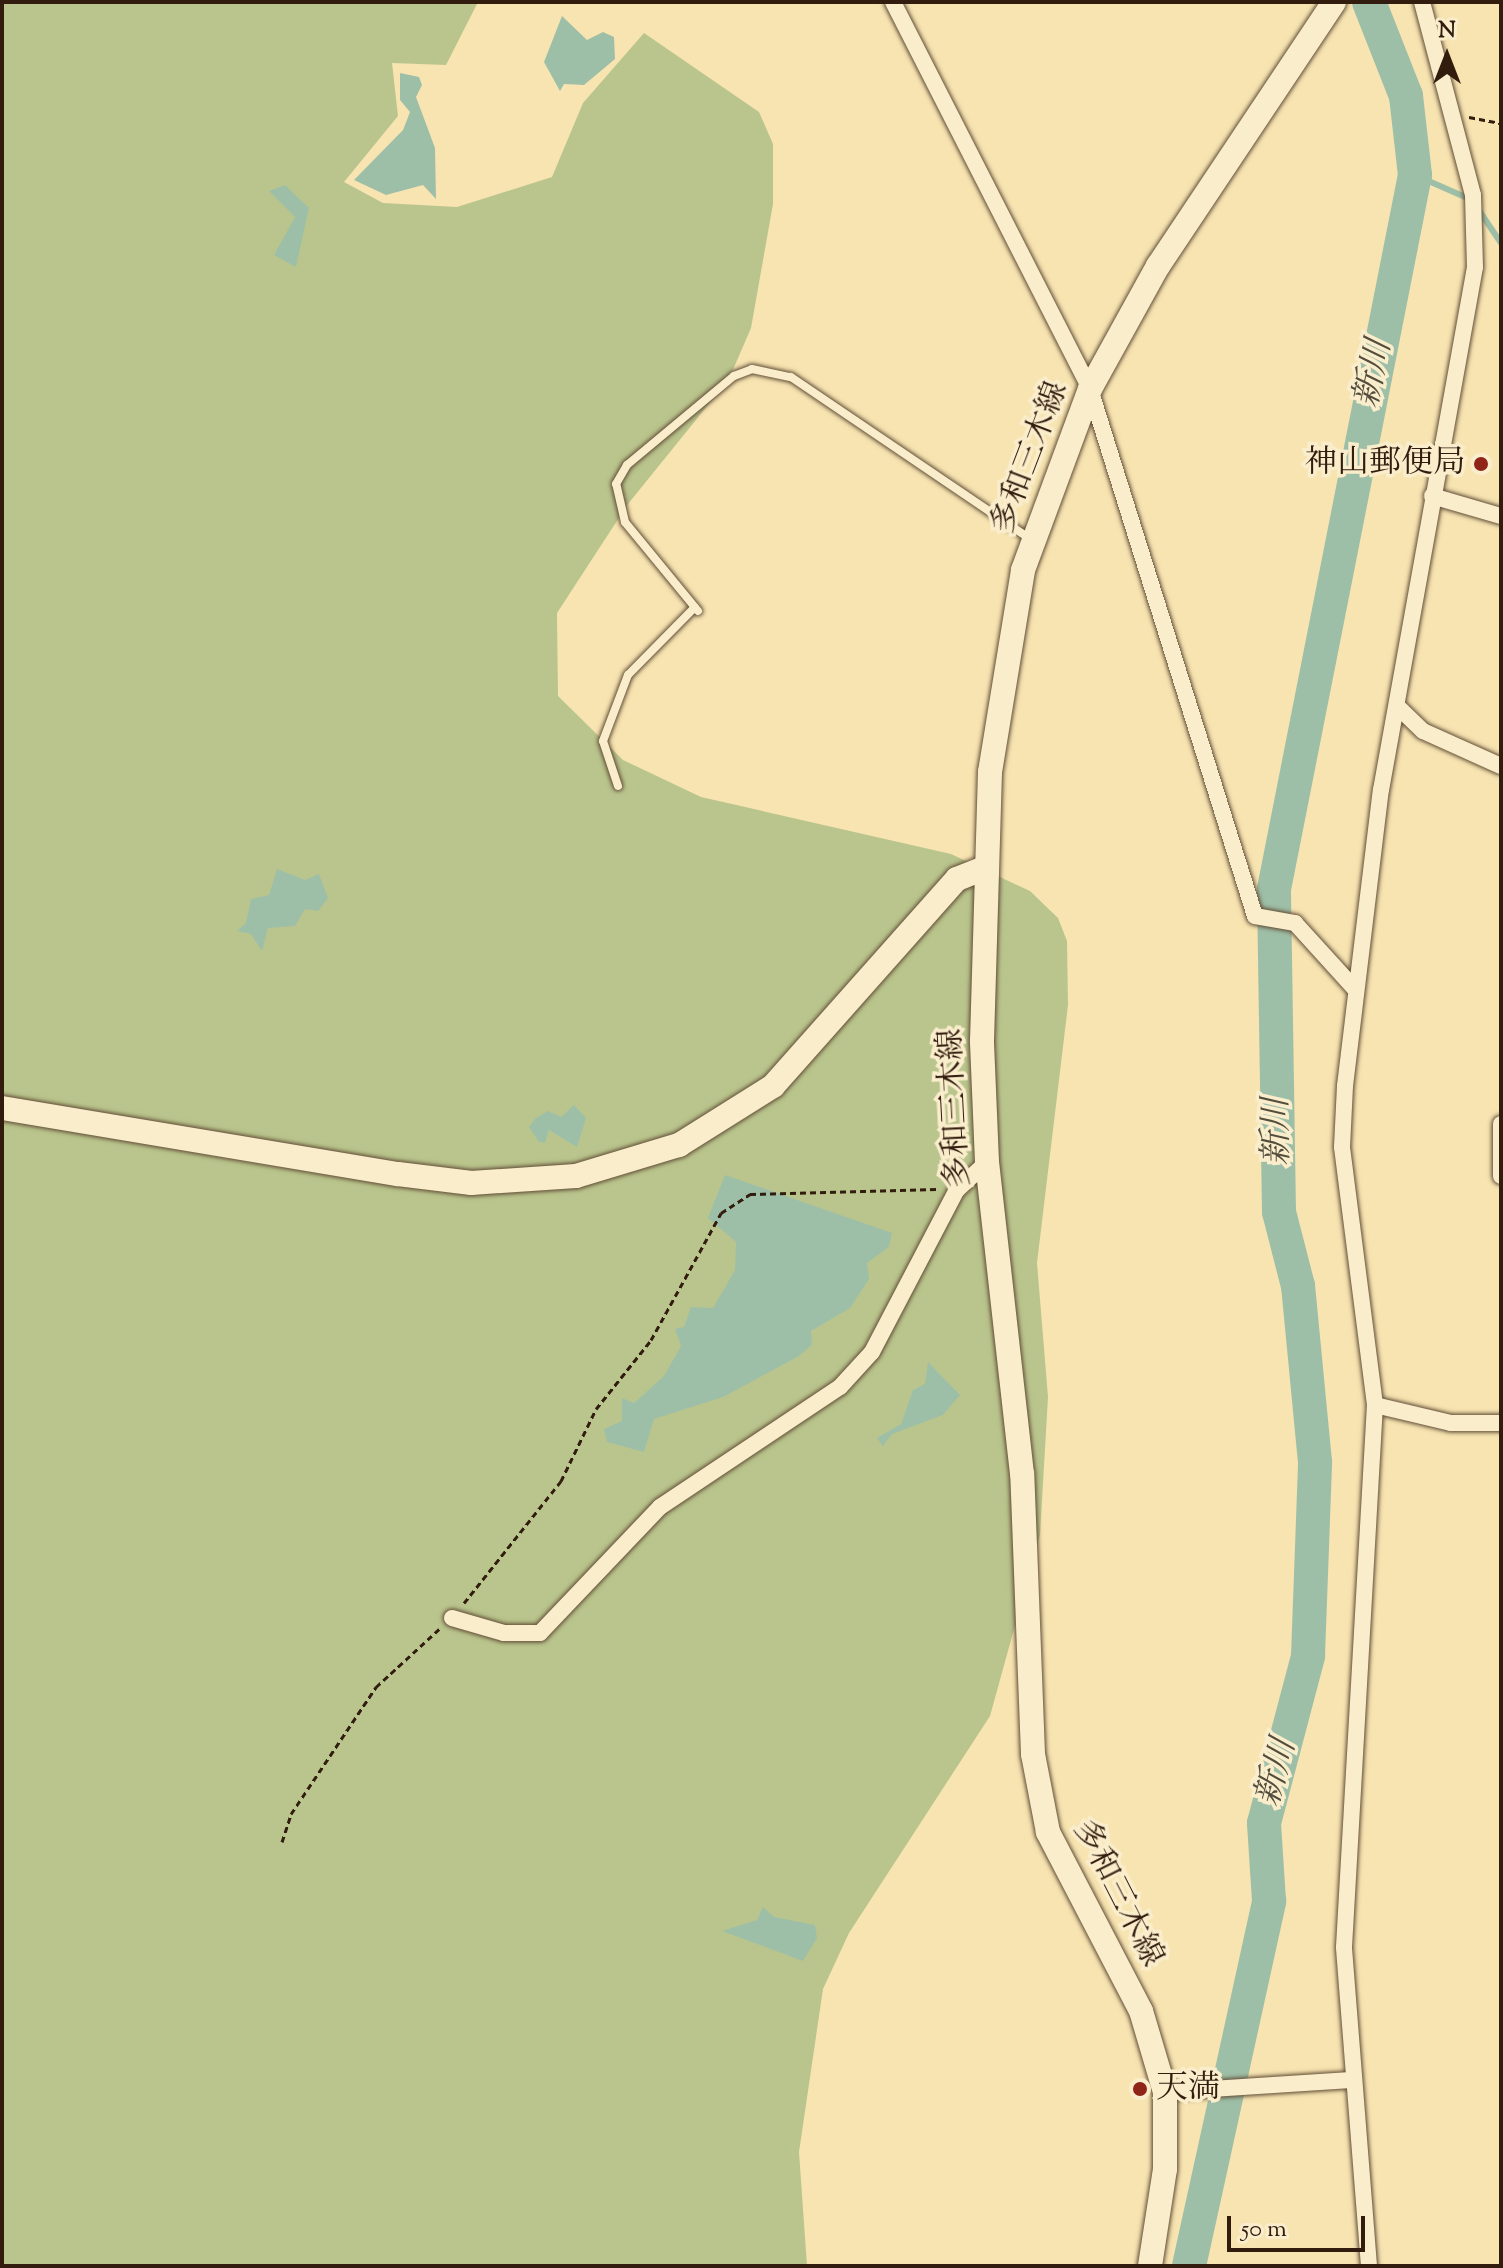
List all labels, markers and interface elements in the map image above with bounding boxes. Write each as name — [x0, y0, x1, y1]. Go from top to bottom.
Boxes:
north arrow — [1407, 16, 1487, 96]
text: N — [1438, 16, 1456, 48]
water label: 新川 — [1347, 337, 1401, 411]
street label: 多和三木線 — [984, 376, 1078, 540]
place label: 神山郵便局 — [1305, 445, 1465, 483]
marker: 神山郵便局 — [1472, 455, 1490, 473]
street label: 多和三木線 — [933, 1027, 979, 1189]
water label: 新川 — [1257, 1098, 1299, 1166]
water label: 新川 — [1248, 1735, 1306, 1811]
street label: 多和三木線 — [1064, 1814, 1170, 1974]
place label: 天満 — [1156, 2070, 1220, 2108]
marker: 天満 — [1131, 2080, 1149, 2098]
scale bar — [1231, 2200, 1369, 2250]
text: 50 m — [1241, 2213, 1287, 2247]

